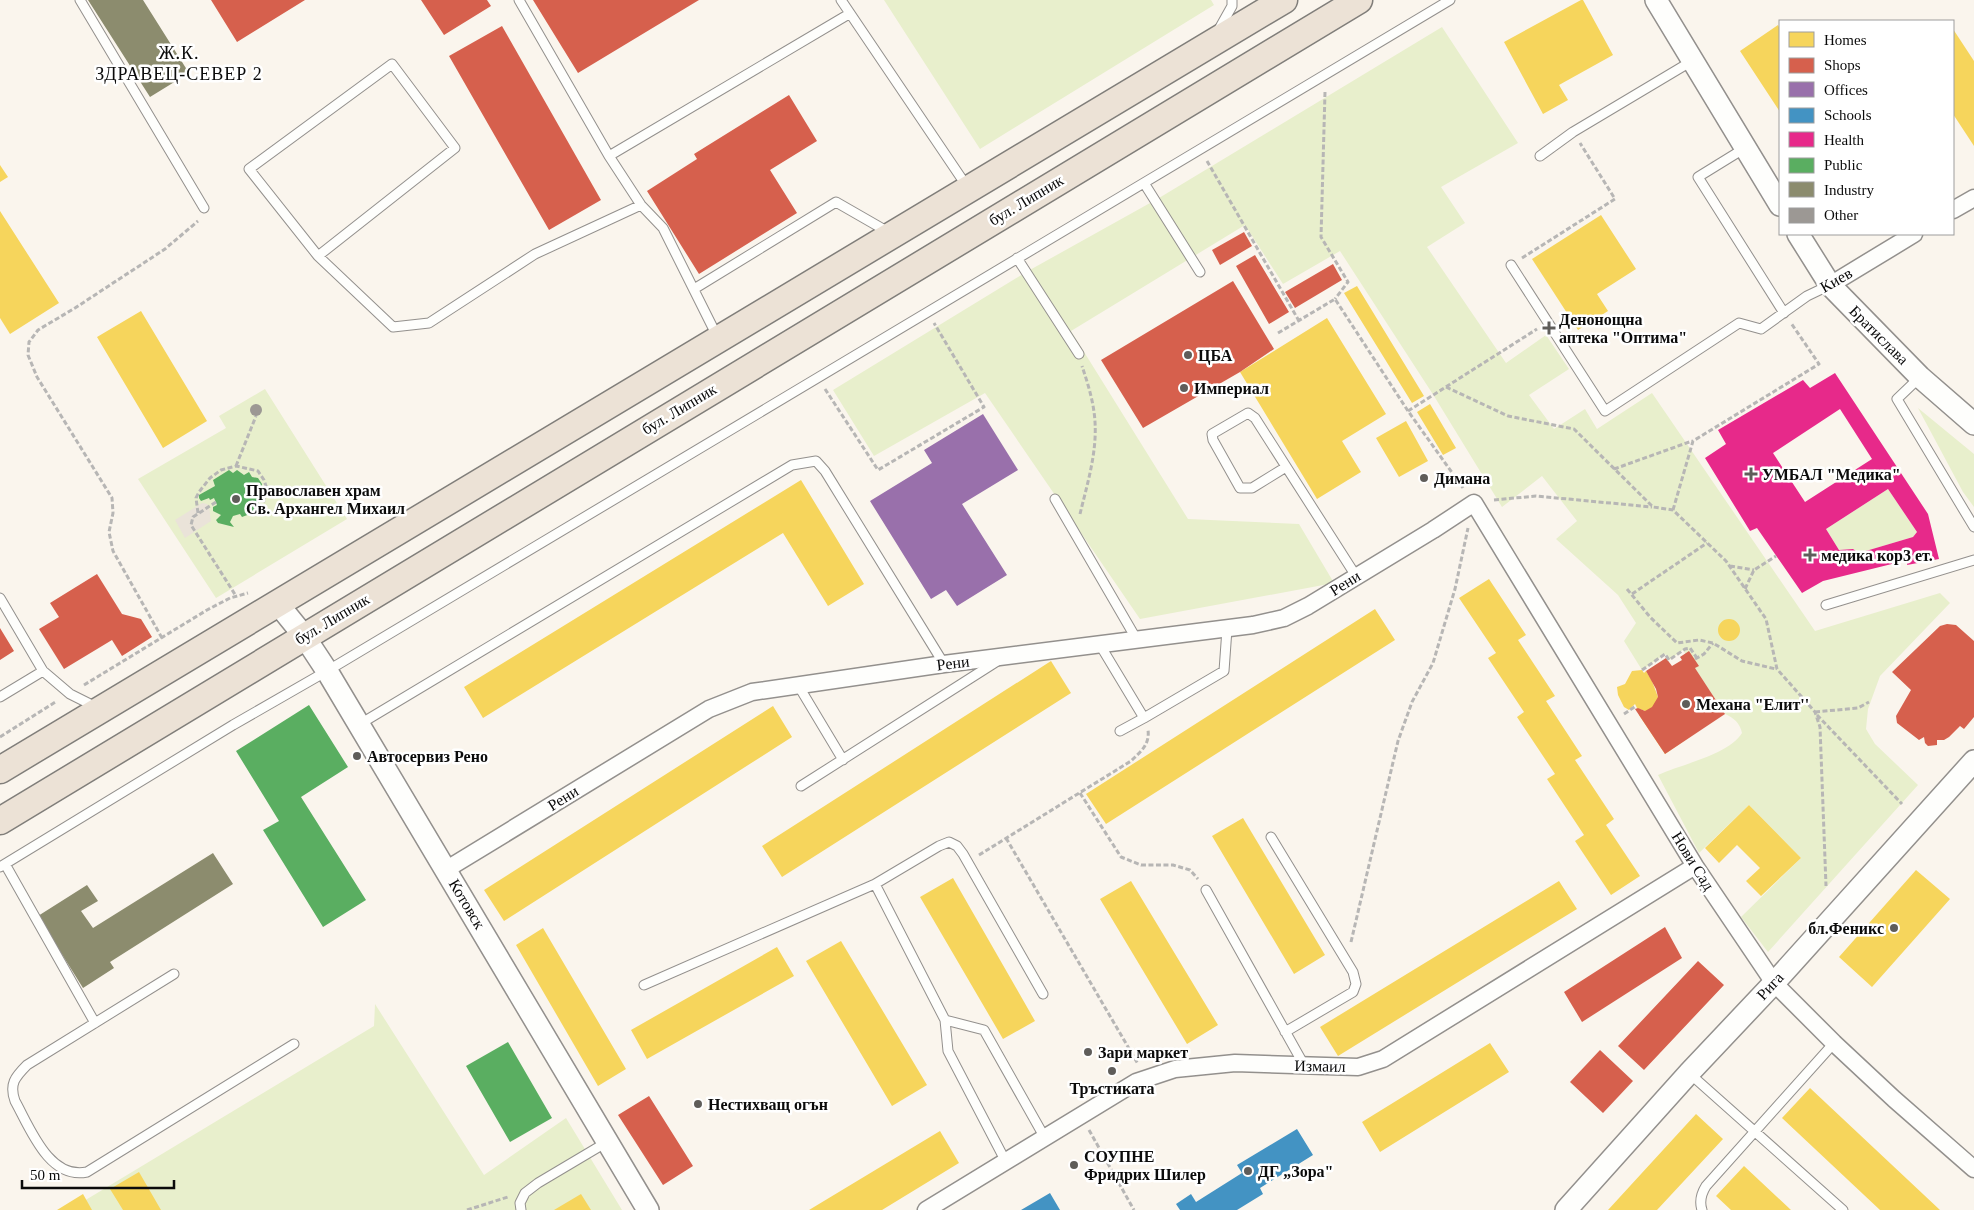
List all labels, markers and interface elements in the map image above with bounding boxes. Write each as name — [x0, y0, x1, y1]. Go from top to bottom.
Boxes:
legend — [1779, 20, 1954, 235]
text: Homes — [1824, 32, 1867, 48]
district label: Ж.К. ЗДРАВЕЦ-СЕВЕР 2 — [95, 43, 263, 84]
text: Shops — [1824, 57, 1861, 73]
text: Offices — [1824, 82, 1868, 98]
text: Schools — [1824, 107, 1872, 123]
text: Health — [1824, 132, 1864, 148]
text: Public — [1824, 157, 1863, 173]
street label: бул. Липник — [986, 171, 1067, 230]
text: Industry — [1824, 182, 1874, 198]
text: Other — [1824, 207, 1858, 223]
street label: Киев — [1817, 264, 1855, 296]
street label: Братислава — [1845, 302, 1912, 369]
place label: Денонощна аптека "Оптима" — [1559, 311, 1687, 346]
marker: Денонощна аптека "Оптима" — [1543, 322, 1555, 334]
place label: ЦБА — [1198, 347, 1233, 365]
marker: ЦБА — [1182, 349, 1194, 361]
street label: бул. Липник — [639, 380, 720, 439]
place label: Империал — [1194, 380, 1269, 398]
marker: Империал — [1178, 382, 1190, 394]
place label: УМБАЛ "Медика" — [1762, 466, 1901, 483]
marker: УМБАЛ "Медика" — [1744, 467, 1758, 481]
place label: Димана — [1434, 470, 1490, 488]
marker: Димана — [1418, 472, 1430, 484]
place label: Православен храм Св. Архангел Михаил — [246, 482, 405, 518]
marker: Православен храм Св. Архангел Михаил — [230, 493, 242, 505]
place label: медика кор3 ет. — [1821, 547, 1933, 565]
marker: медика кор3 ет. — [1803, 548, 1817, 562]
street label: Рени — [1327, 567, 1364, 599]
street label: бул. Липник — [292, 590, 373, 649]
street label: Рени — [936, 653, 971, 673]
place label: Механа "Елит'' — [1696, 696, 1809, 713]
marker: Механа "Елит'' — [1680, 698, 1692, 710]
place label: Автосервиз Рено — [367, 748, 488, 766]
marker: Автосервиз Рено — [351, 750, 363, 762]
street label: Рени — [545, 782, 582, 814]
street label: Нови Сад — [1668, 829, 1718, 894]
street label: Котовск — [446, 876, 489, 932]
place label: бл.Феникс — [1808, 920, 1884, 937]
marker: бл.Феникс — [1888, 922, 1900, 934]
street label: Рига — [1753, 969, 1787, 1003]
place label: Зари маркет — [1098, 1044, 1188, 1062]
marker: Зари маркет — [1082, 1046, 1094, 1058]
street label: Измаил — [1294, 1057, 1346, 1075]
marker: Тръстиката — [1106, 1065, 1118, 1077]
place label: Тръстиката — [1069, 1080, 1155, 1098]
place label: Нестихващ огън — [708, 1096, 828, 1113]
marker: Нестихващ огън — [692, 1098, 704, 1110]
place label: СОУПНЕ Фридрих Шилер — [1084, 1148, 1206, 1184]
scale bar — [22, 1158, 175, 1190]
marker: СОУПНЕ Фридрих Шилер — [1068, 1159, 1080, 1171]
place label: ДГ „Зора" — [1258, 1163, 1333, 1181]
marker: ДГ „Зора" — [1242, 1165, 1254, 1177]
text: 50 m — [30, 1167, 61, 1183]

